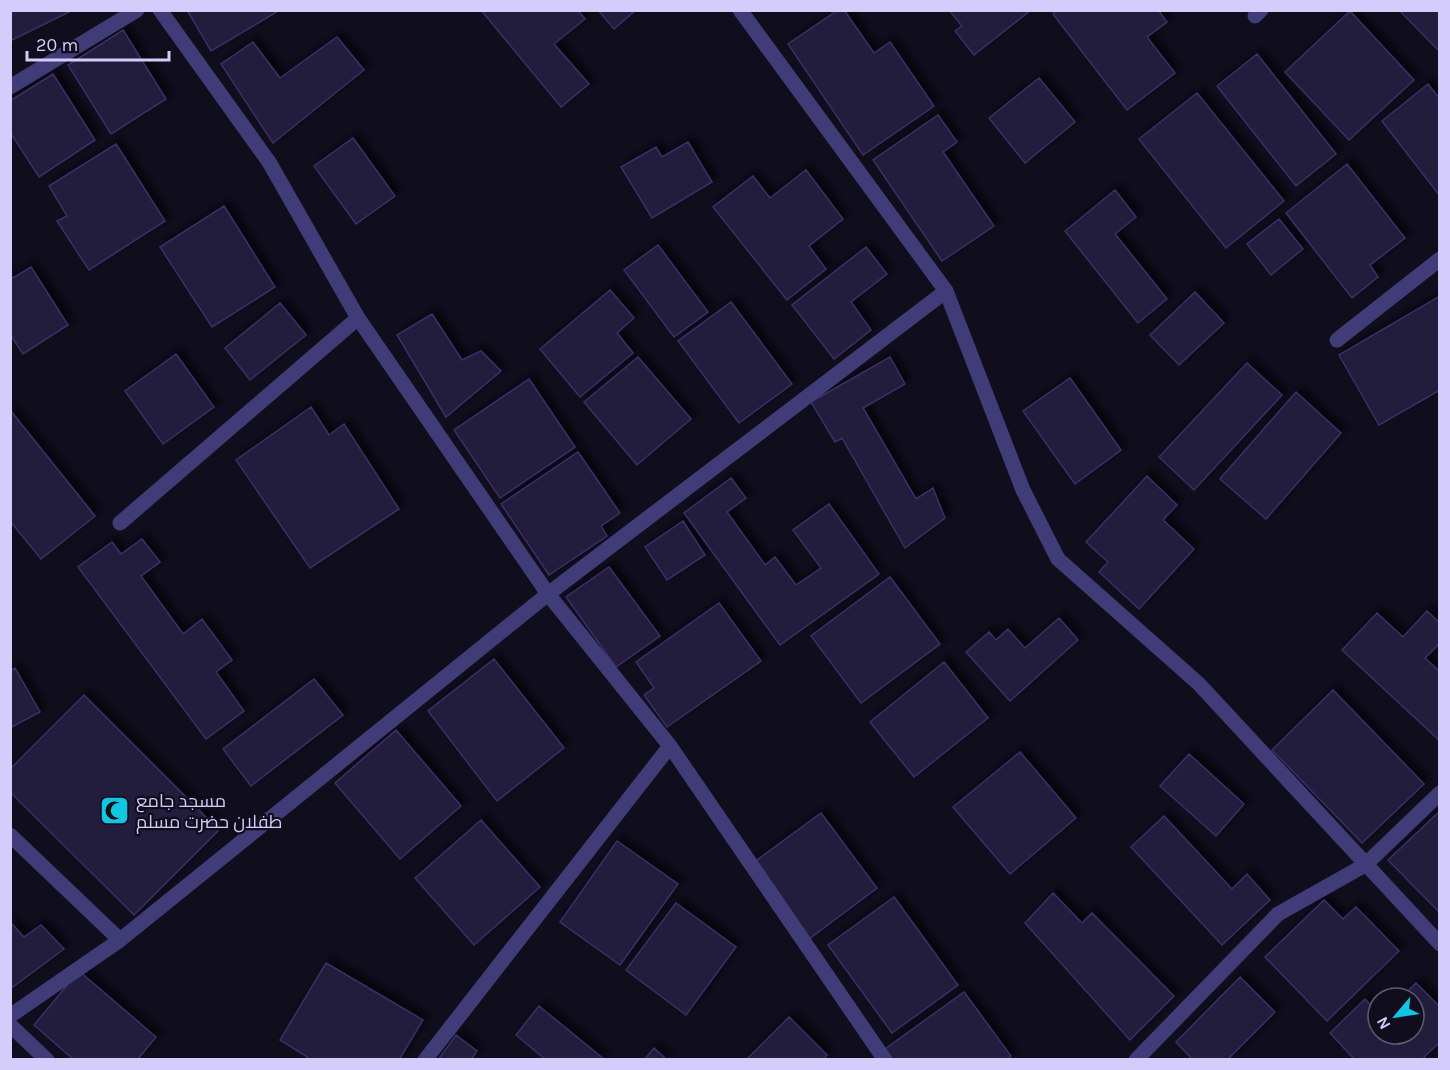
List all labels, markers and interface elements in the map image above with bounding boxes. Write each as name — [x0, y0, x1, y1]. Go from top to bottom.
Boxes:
scale bar — [27, 24, 170, 62]
text: 20 m — [36, 34, 78, 56]
place label: مسجد جامع طفلان حضرت مسلم — [136, 790, 282, 834]
mosque icon: مسجد جامع طفلان حضرت مسلم — [99, 795, 131, 827]
north arrow — [1366, 986, 1426, 1046]
text: N — [1372, 1013, 1394, 1033]

